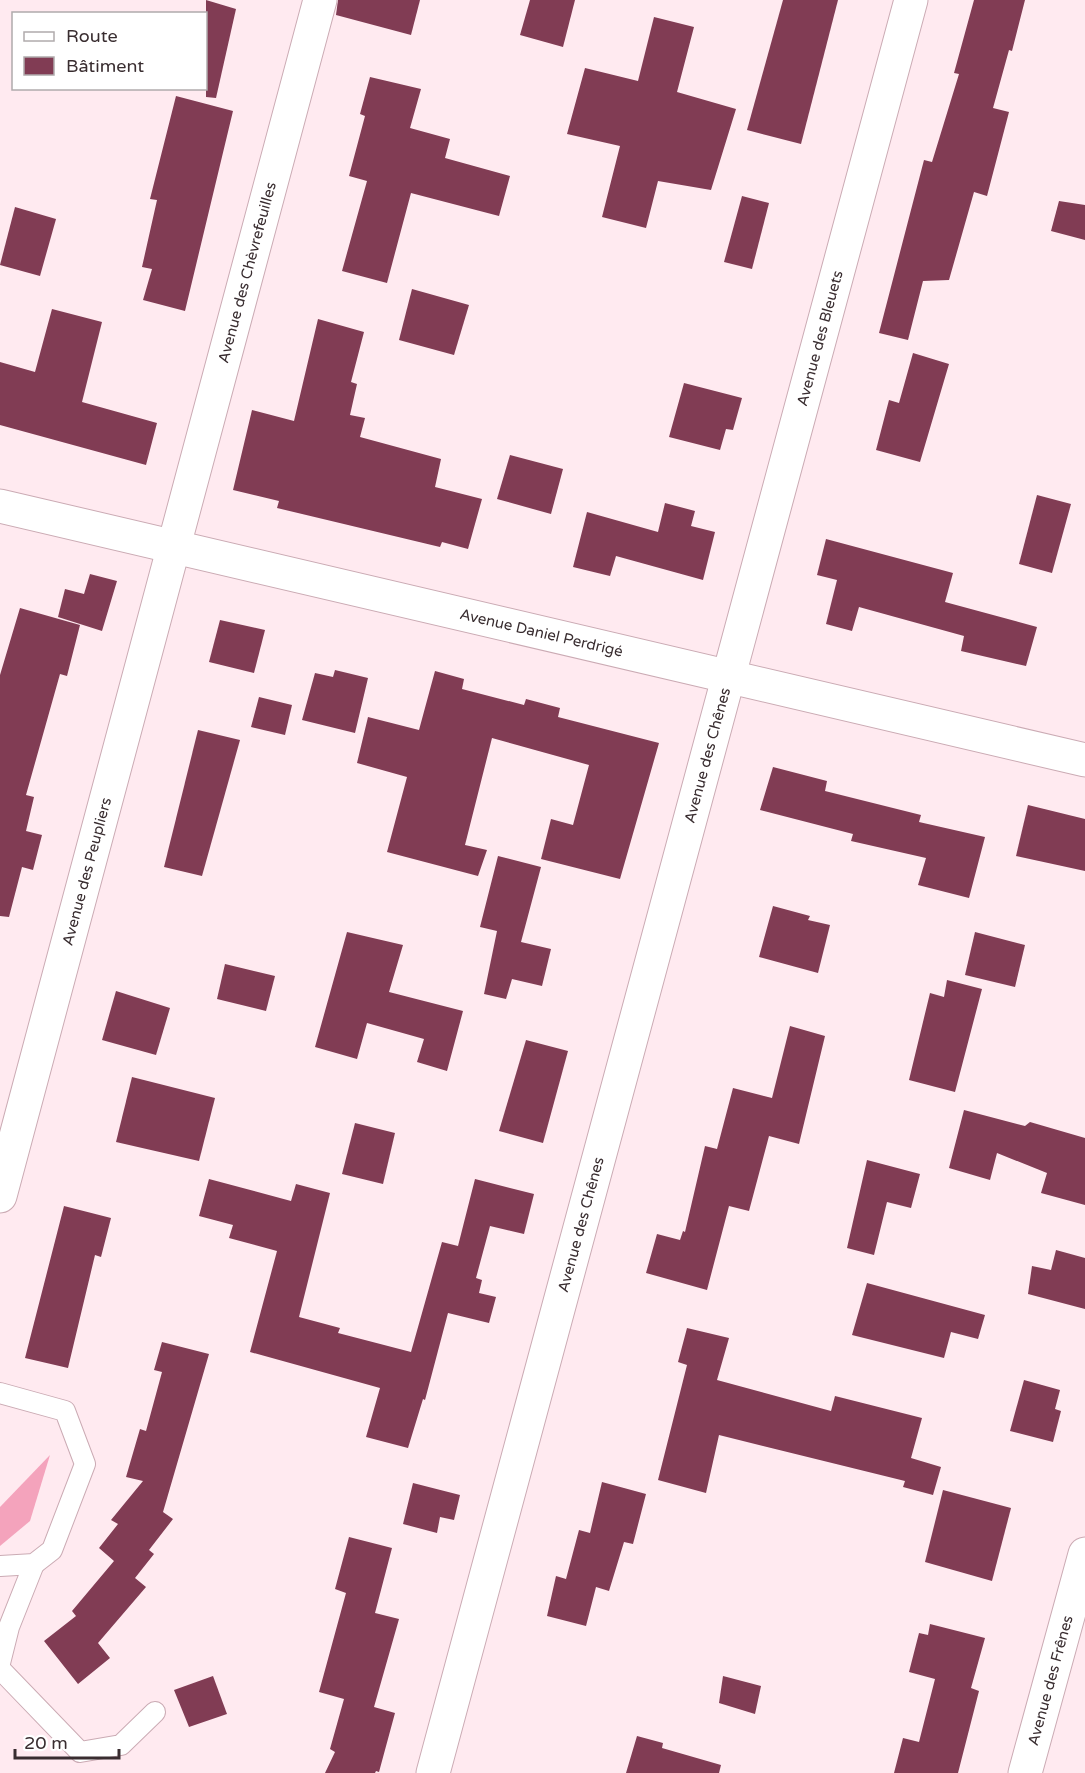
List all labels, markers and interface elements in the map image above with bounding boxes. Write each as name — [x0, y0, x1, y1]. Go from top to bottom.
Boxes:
legend — [12, 12, 207, 90]
text: Route — [66, 25, 118, 47]
text: Bâtiment — [66, 55, 144, 77]
street label: Avenue des Chèvrefeuilles — [214, 180, 280, 365]
street label: Avenue des Bleuets — [793, 268, 847, 408]
street label: Avenue Daniel Perdrigé — [458, 605, 625, 661]
street label: Avenue des Chênes — [680, 686, 734, 825]
street label: Avenue des Peupliers — [58, 795, 115, 947]
street label: Avenue des Chênes — [554, 1155, 608, 1294]
street label: Avenue des Frênes — [1024, 1613, 1077, 1748]
scale bar — [15, 1722, 118, 1760]
text: 20 m — [24, 1732, 68, 1754]

